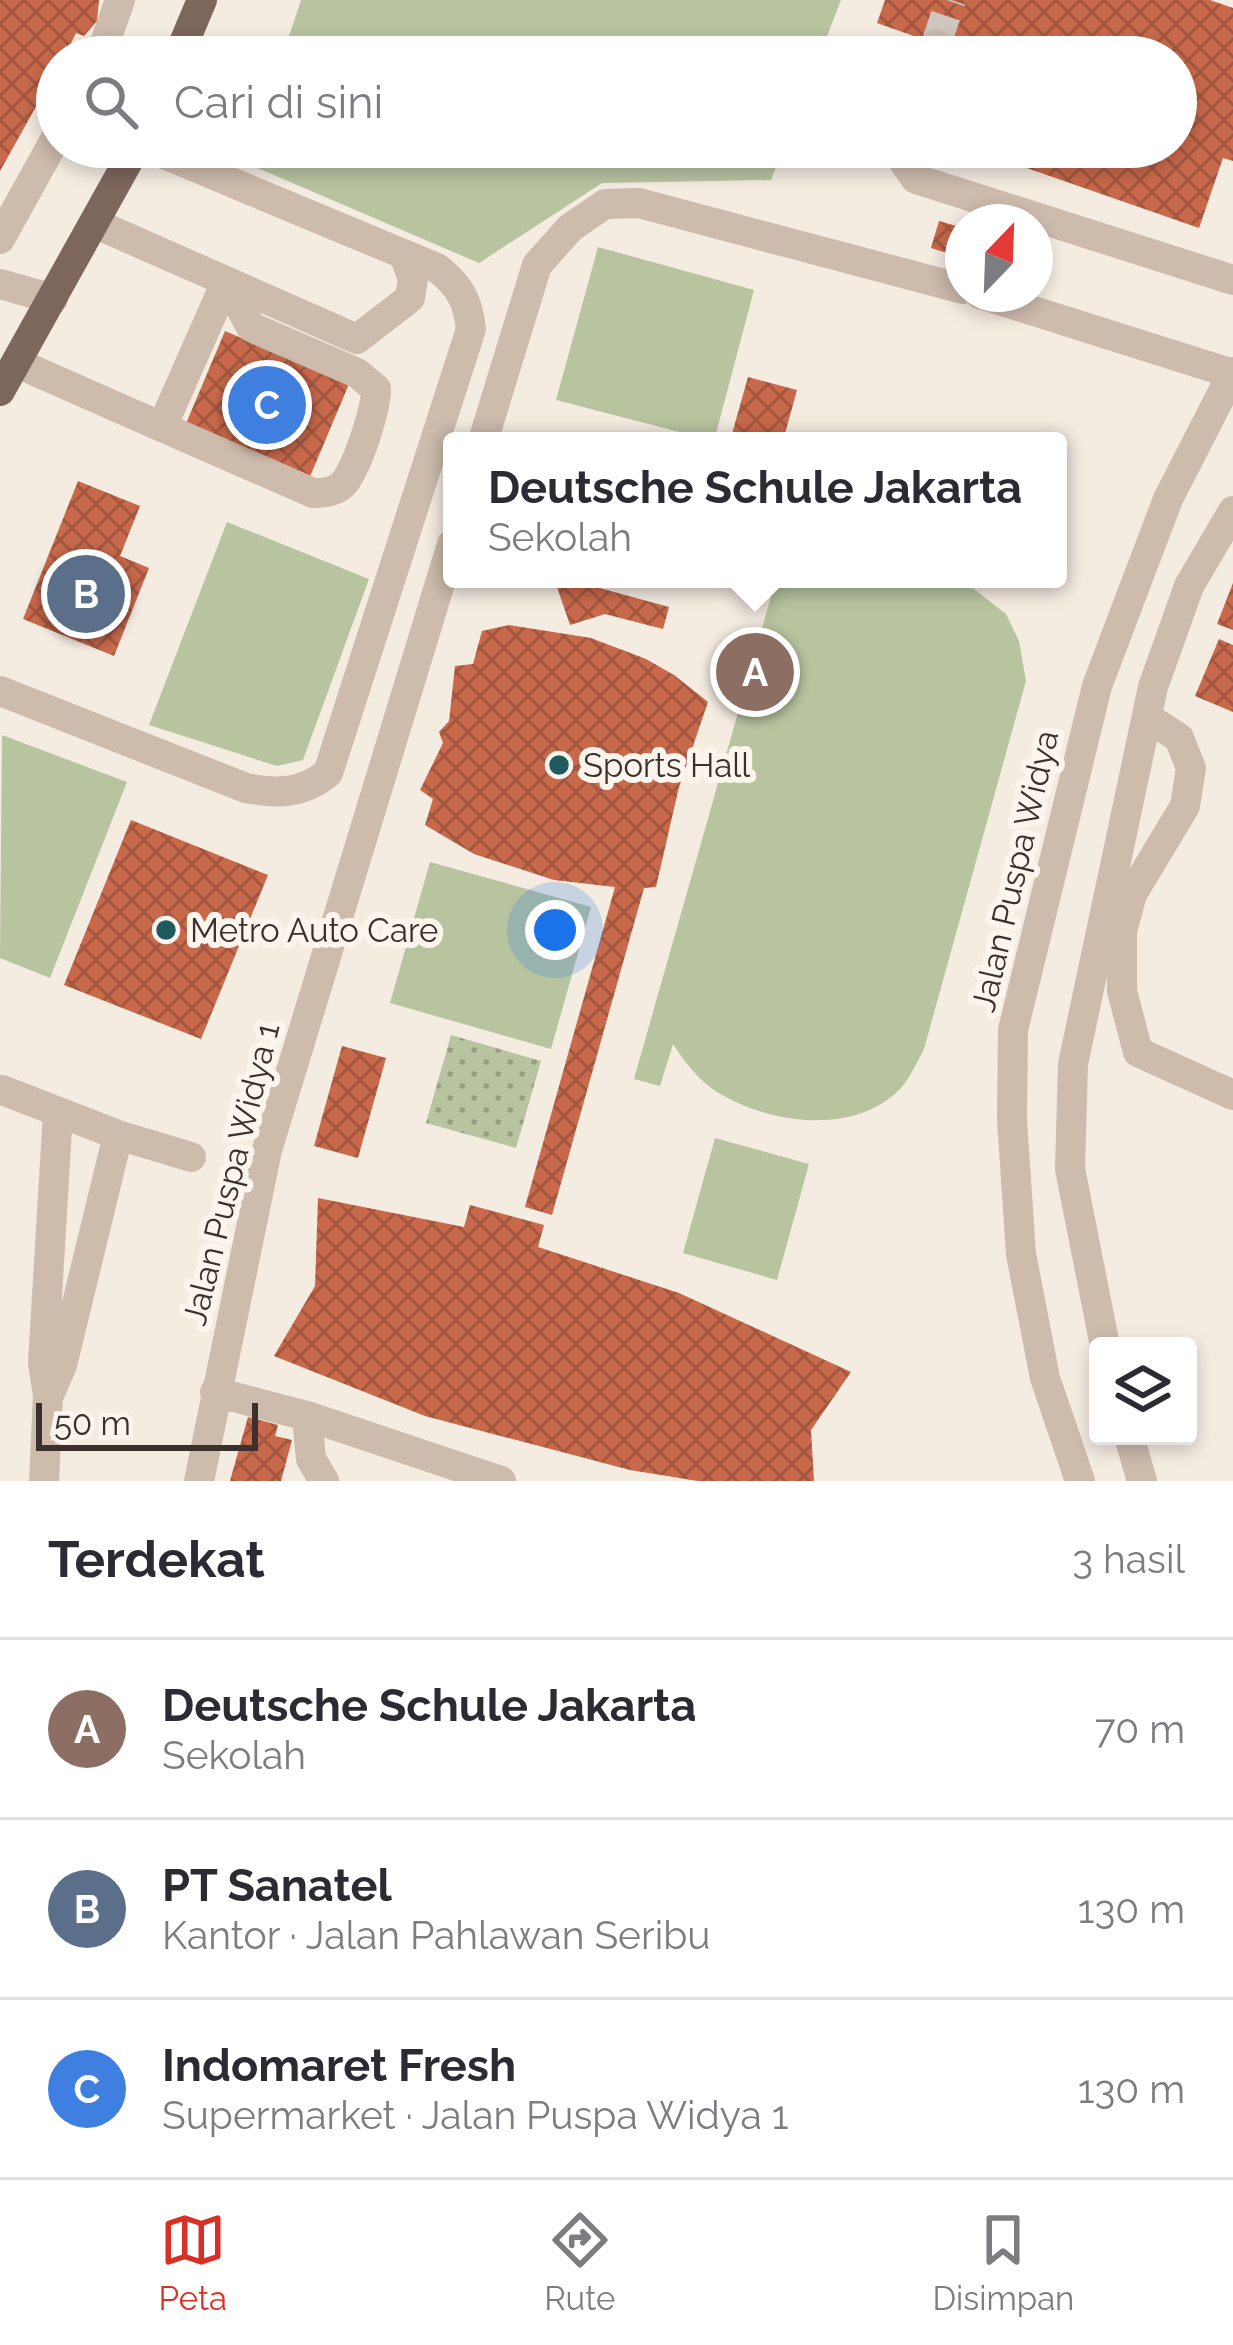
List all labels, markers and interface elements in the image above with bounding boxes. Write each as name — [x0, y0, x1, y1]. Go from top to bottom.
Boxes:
search box — [36, 36, 1197, 168]
icon: search — [78, 69, 144, 135]
text: Cari di sini — [174, 76, 383, 129]
north arrow — [945, 204, 1053, 312]
pin: C — [228, 360, 306, 450]
popup — [443, 432, 1067, 588]
text: Deutsche Schule Jakarta — [488, 461, 1022, 514]
text: Sekolah — [488, 514, 632, 560]
pin: B — [47, 549, 125, 639]
pin: A — [716, 627, 794, 717]
street label: Jalan Puspa Widya — [964, 727, 1066, 1015]
place label: Sports Hall — [583, 746, 751, 785]
marker: Sports Hall — [546, 752, 572, 778]
your location — [525, 900, 585, 960]
place label: Metro Auto Care — [190, 911, 438, 950]
marker: Metro Auto Care — [153, 917, 179, 943]
street label: Jalan Puspa Widya 1 — [175, 1019, 287, 1329]
map controls — [1089, 1337, 1197, 1445]
button: layers — [1089, 1337, 1197, 1445]
scale bar — [36, 1397, 258, 1450]
text: 50 m — [54, 1404, 131, 1443]
text: Terdekat — [48, 1529, 265, 1589]
text: 3 hasil — [1072, 1536, 1185, 1582]
text: Deutsche Schule Jakarta — [162, 1679, 696, 1732]
text: A — [74, 1706, 100, 1752]
text: 70 m — [1095, 1706, 1185, 1752]
text: Sekolah — [162, 1732, 306, 1778]
text: PT Sanatel — [162, 1859, 392, 1912]
text: B — [74, 1886, 100, 1932]
text: 130 m — [1078, 1886, 1185, 1932]
text: Kantor · Jalan Pahlawan Seribu — [162, 1912, 710, 1958]
text: Indomaret Fresh — [162, 2039, 516, 2092]
text: C — [74, 2066, 100, 2112]
text: 130 m — [1078, 2066, 1185, 2112]
text: Supermarket · Jalan Puspa Widya 1 — [162, 2092, 788, 2138]
tab: Peta — [159, 2207, 227, 2318]
tab: Rute — [544, 2207, 615, 2318]
tab: Disimpan — [933, 2207, 1074, 2318]

